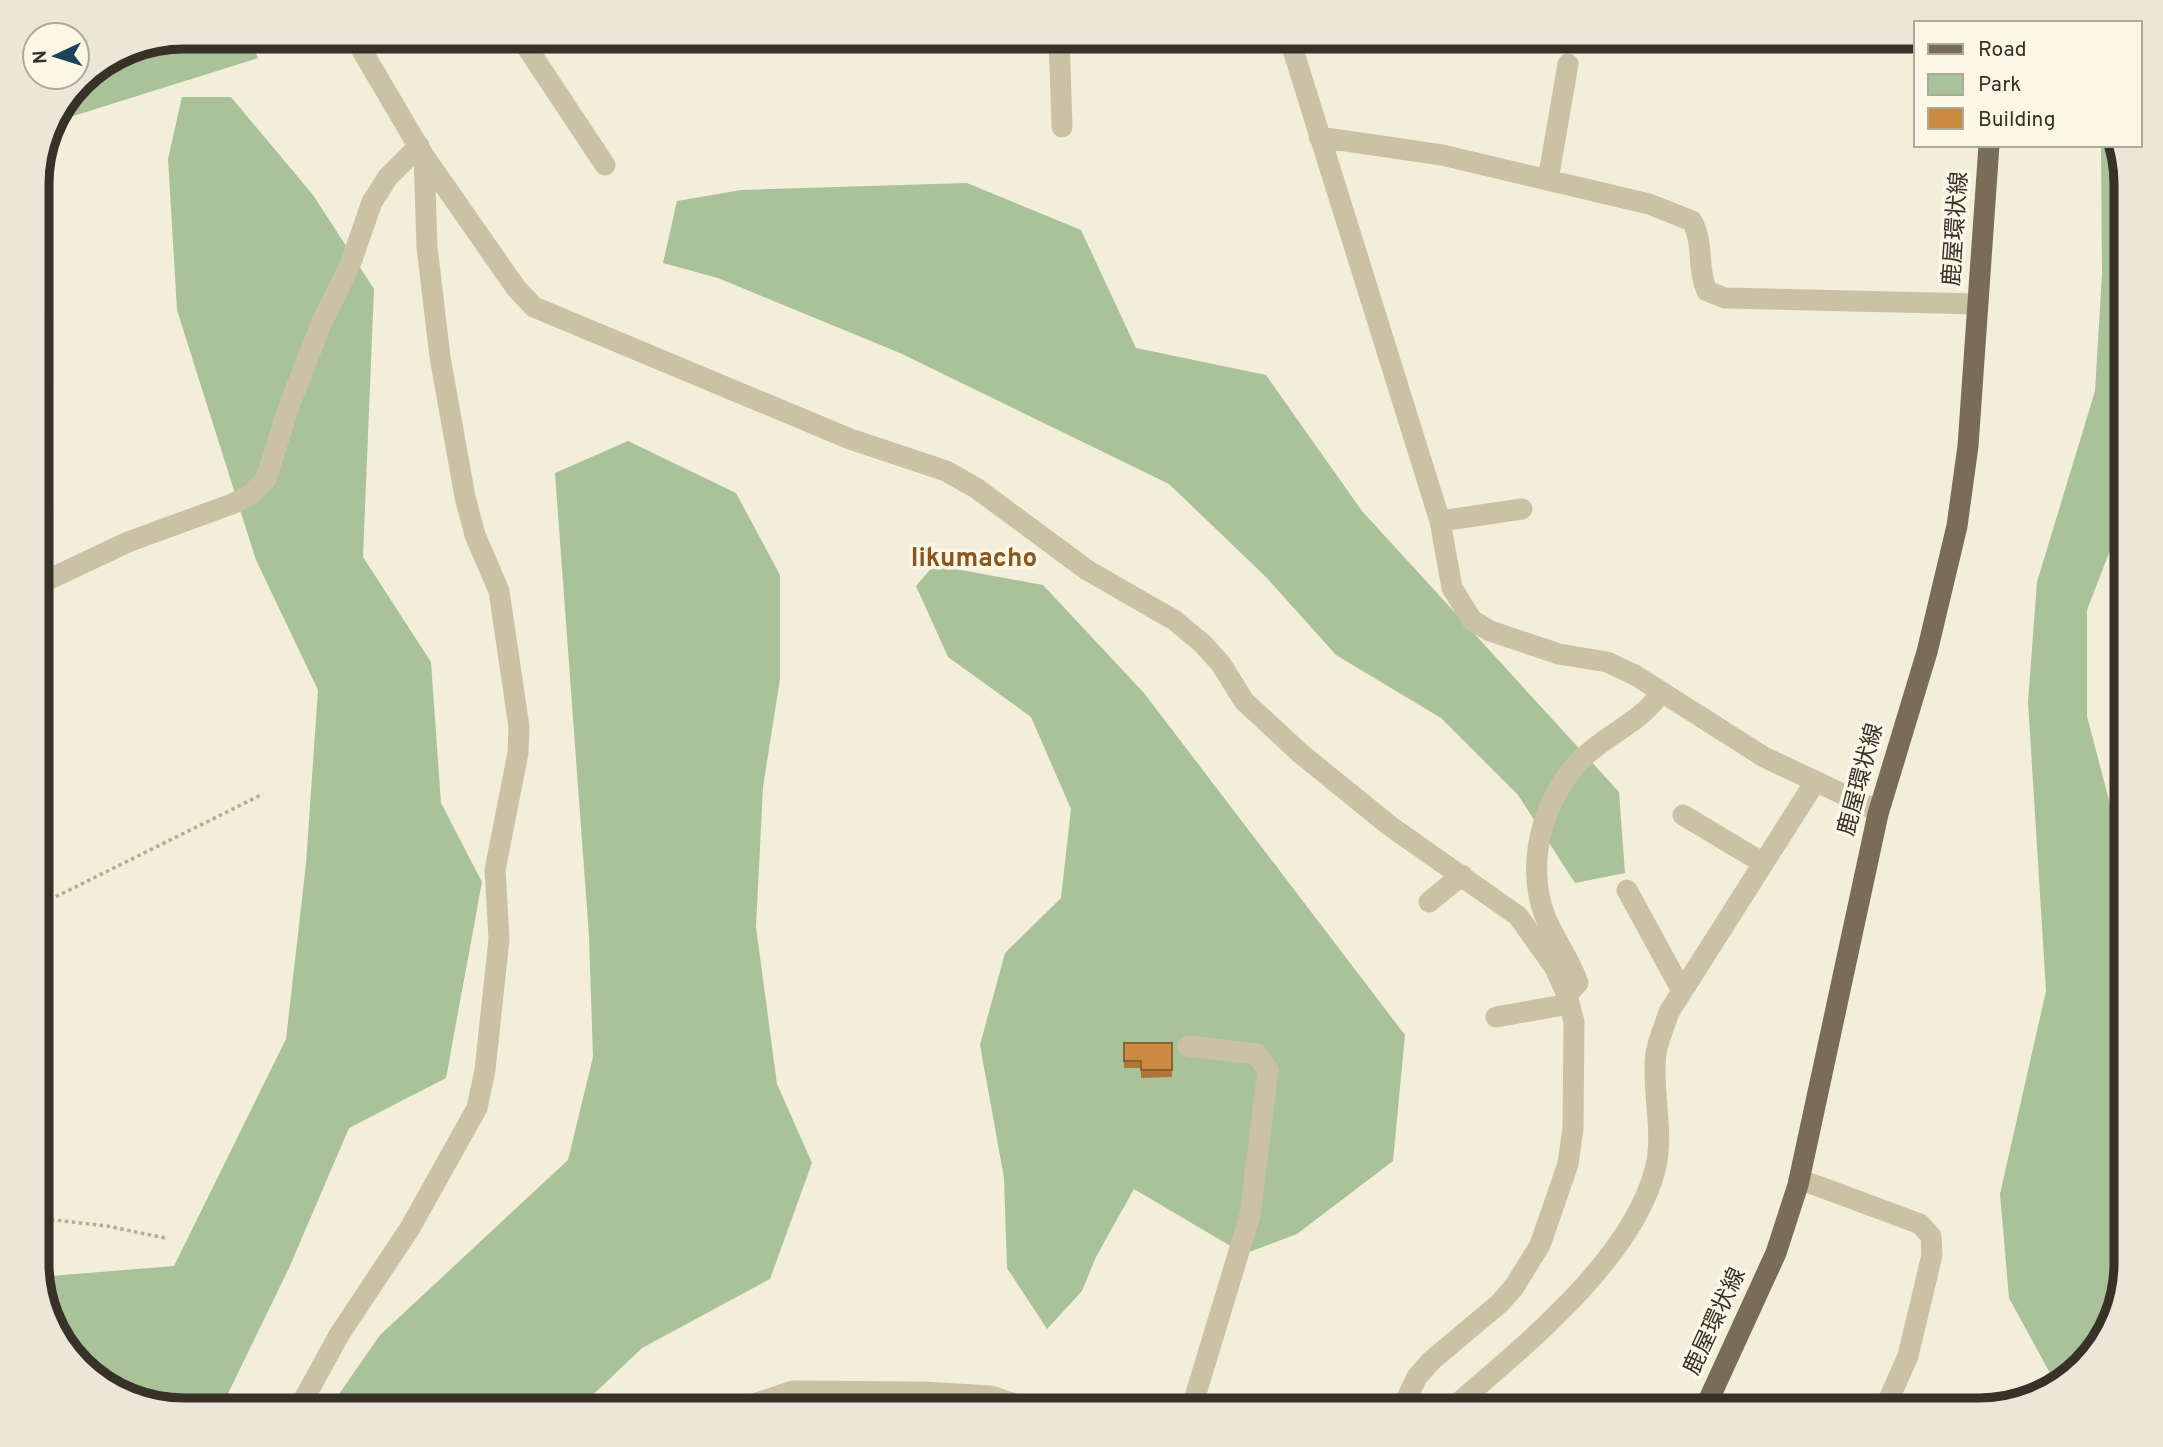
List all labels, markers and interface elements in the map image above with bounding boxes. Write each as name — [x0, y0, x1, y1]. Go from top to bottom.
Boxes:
north arrow — [21, 21, 91, 91]
legend — [1914, 21, 2142, 147]
text: Road — [1978, 37, 2027, 64]
text: N — [29, 49, 53, 65]
text: Park — [1978, 72, 2021, 99]
text: Building — [1978, 107, 2056, 134]
street label: 鹿屋環状線 — [1939, 171, 1975, 287]
district label: Iikumacho — [911, 543, 1037, 576]
street label: 鹿屋環状線 — [1833, 721, 1891, 839]
street label: 鹿屋環状線 — [1679, 1264, 1753, 1380]

